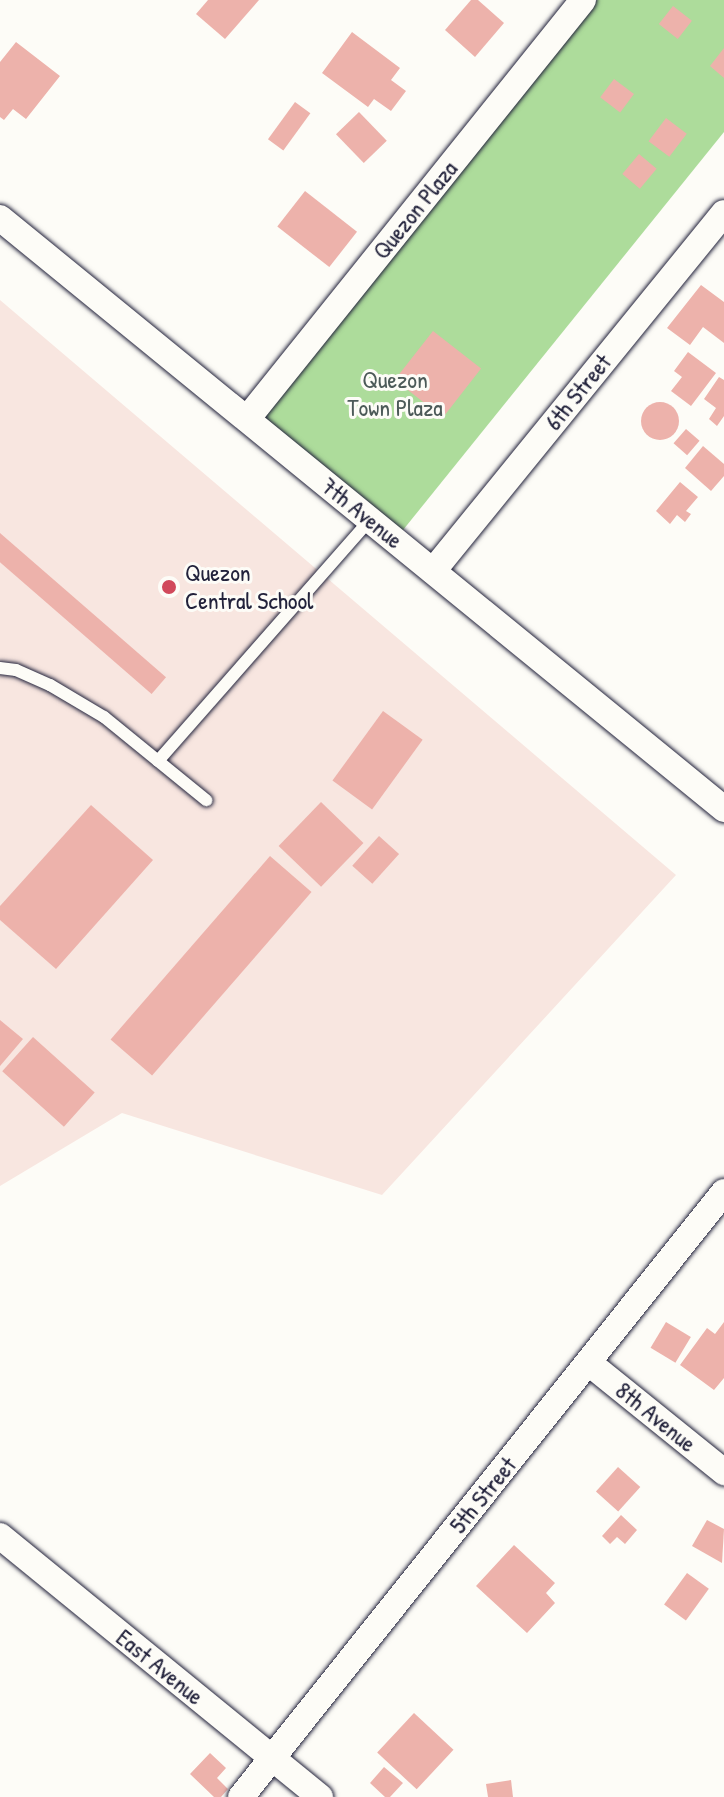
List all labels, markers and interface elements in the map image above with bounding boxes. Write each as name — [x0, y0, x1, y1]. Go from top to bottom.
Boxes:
street label: Quezon Plaza — [367, 155, 463, 265]
street label: 6th Street — [539, 348, 617, 436]
park label: Quezon Town Plaza — [347, 366, 443, 422]
street label: 7th Avenue — [315, 471, 409, 555]
place label: Quezon Central School — [185, 559, 313, 615]
marker: Quezon Central School — [160, 578, 178, 596]
street label: 8th Avenue — [610, 1376, 702, 1458]
street label: 5th Street — [444, 1451, 522, 1539]
street label: East Avenue — [111, 1623, 209, 1711]

